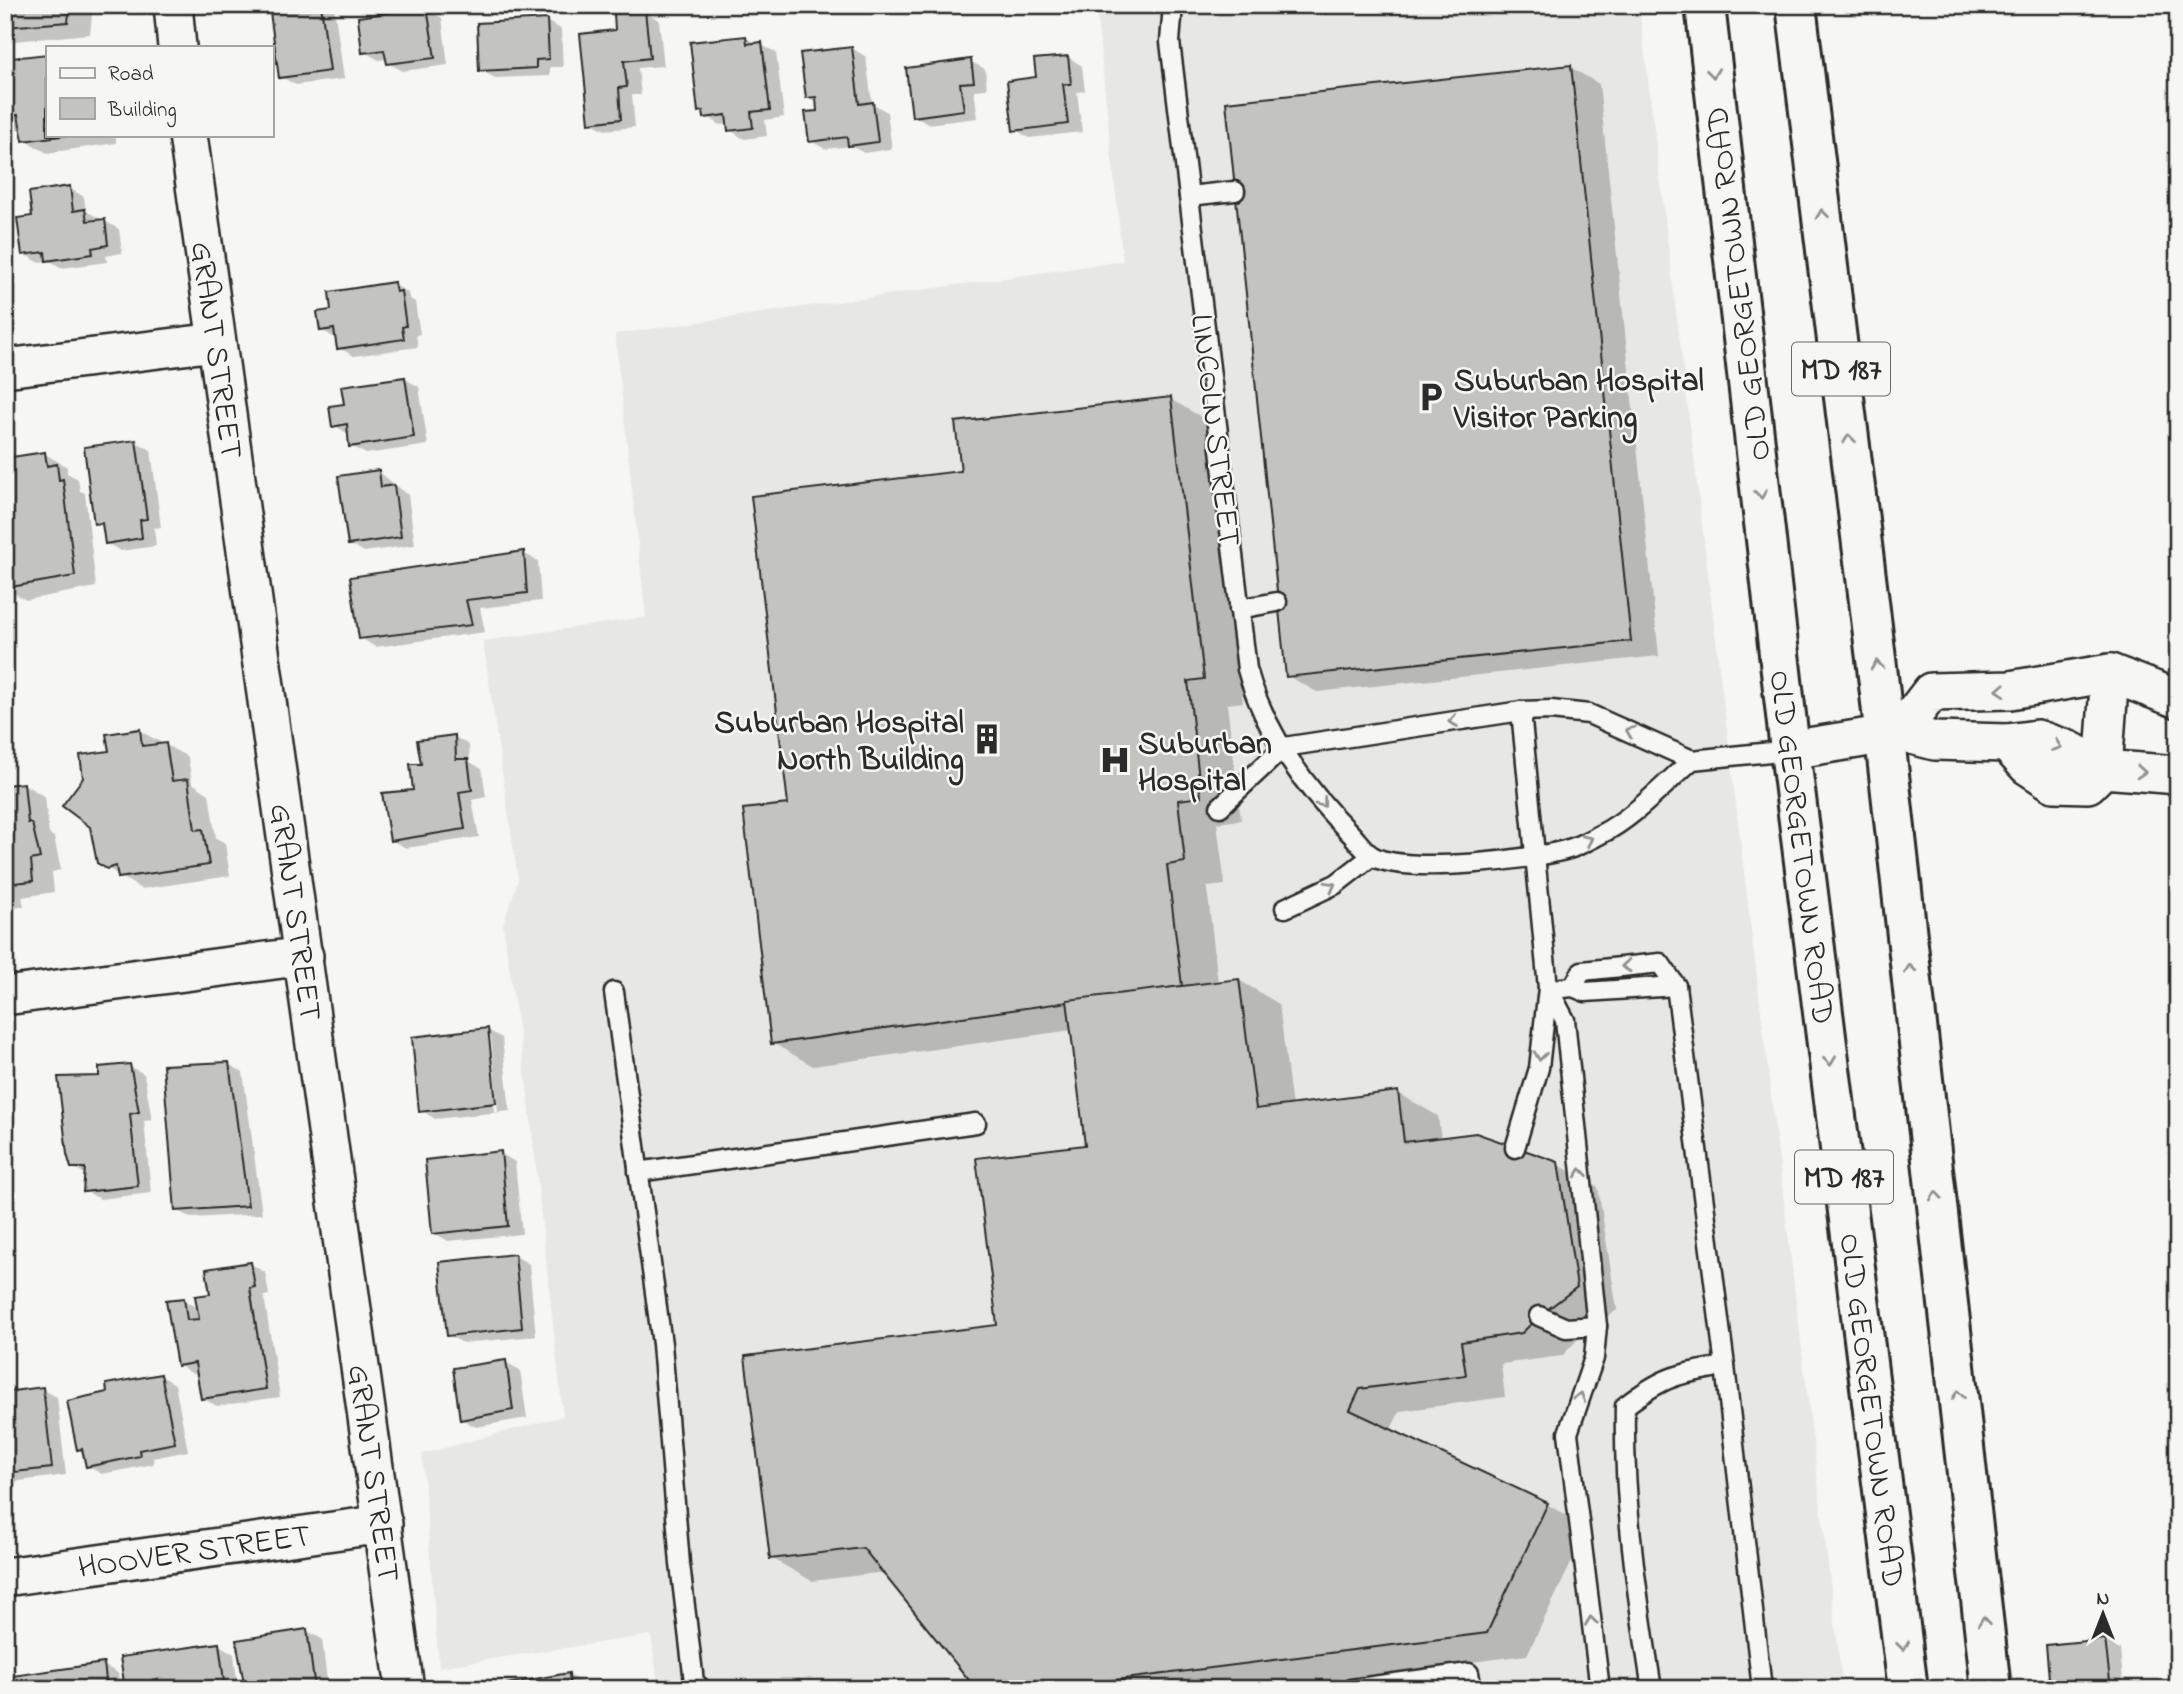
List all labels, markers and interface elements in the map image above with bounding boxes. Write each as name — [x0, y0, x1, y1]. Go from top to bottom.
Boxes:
legend — [46, 46, 273, 136]
text: Road — [108, 60, 154, 90]
one-way arrow — [1705, 68, 1720, 79]
text: Building — [107, 96, 177, 128]
street label: OLD GEORGETOWN ROAD — [1695, 104, 1786, 463]
one-way arrow — [1814, 208, 1829, 219]
street label: GRANT STREET — [176, 239, 253, 462]
street label: LINCOLN STREET — [1176, 312, 1251, 549]
road number: MD 187 — [1792, 342, 1890, 396]
place label: Suburban Hospital Visitor Parking — [1453, 359, 1704, 444]
parking icon: Suburban Hospital Visitor Parking — [1414, 380, 1448, 414]
one-way arrow — [1842, 433, 1857, 445]
one-way arrow — [1753, 489, 1768, 500]
one-way arrow — [1869, 659, 1884, 671]
street label: OLD GEORGETOWN ROAD — [1754, 668, 1845, 1027]
one-way arrow — [1995, 682, 2006, 697]
place label: Suburban Hospital North Building — [714, 701, 964, 786]
one-way arrow — [1447, 714, 1459, 729]
building icon: Suburban Hospital North Building — [970, 722, 1004, 756]
place label: Suburban Hospital — [1138, 722, 1272, 806]
one-way arrow — [1625, 725, 1637, 739]
one-way arrow — [2051, 738, 2063, 752]
hospital icon: Suburban Hospital — [1098, 743, 1132, 777]
one-way arrow — [2135, 764, 2146, 779]
one-way arrow — [1314, 795, 1326, 808]
street label: GRANT STREET — [255, 801, 332, 1024]
one-way arrow — [1581, 834, 1594, 848]
one-way arrow — [1323, 880, 1336, 894]
one-way arrow — [1620, 959, 1632, 974]
one-way arrow — [1903, 964, 1918, 975]
one-way arrow — [1533, 1051, 1548, 1062]
one-way arrow — [1822, 1055, 1837, 1067]
road number: MD 187 — [1795, 1150, 1893, 1204]
one-way arrow — [1574, 1167, 1589, 1178]
one-way arrow — [1928, 1190, 1943, 1201]
street label: OLD GEORGETOWN ROAD — [1824, 1231, 1915, 1590]
street label: GRANT STREET — [333, 1362, 410, 1585]
one-way arrow — [1951, 1389, 1966, 1401]
one-way arrow — [1572, 1392, 1586, 1404]
street label: HOOVER STREET — [75, 1514, 314, 1593]
north arrow — [2068, 1578, 2138, 1648]
text: N — [2097, 1586, 2110, 1613]
one-way arrow — [1584, 1615, 1599, 1627]
one-way arrow — [1976, 1615, 1991, 1627]
one-way arrow — [1895, 1640, 1910, 1652]

